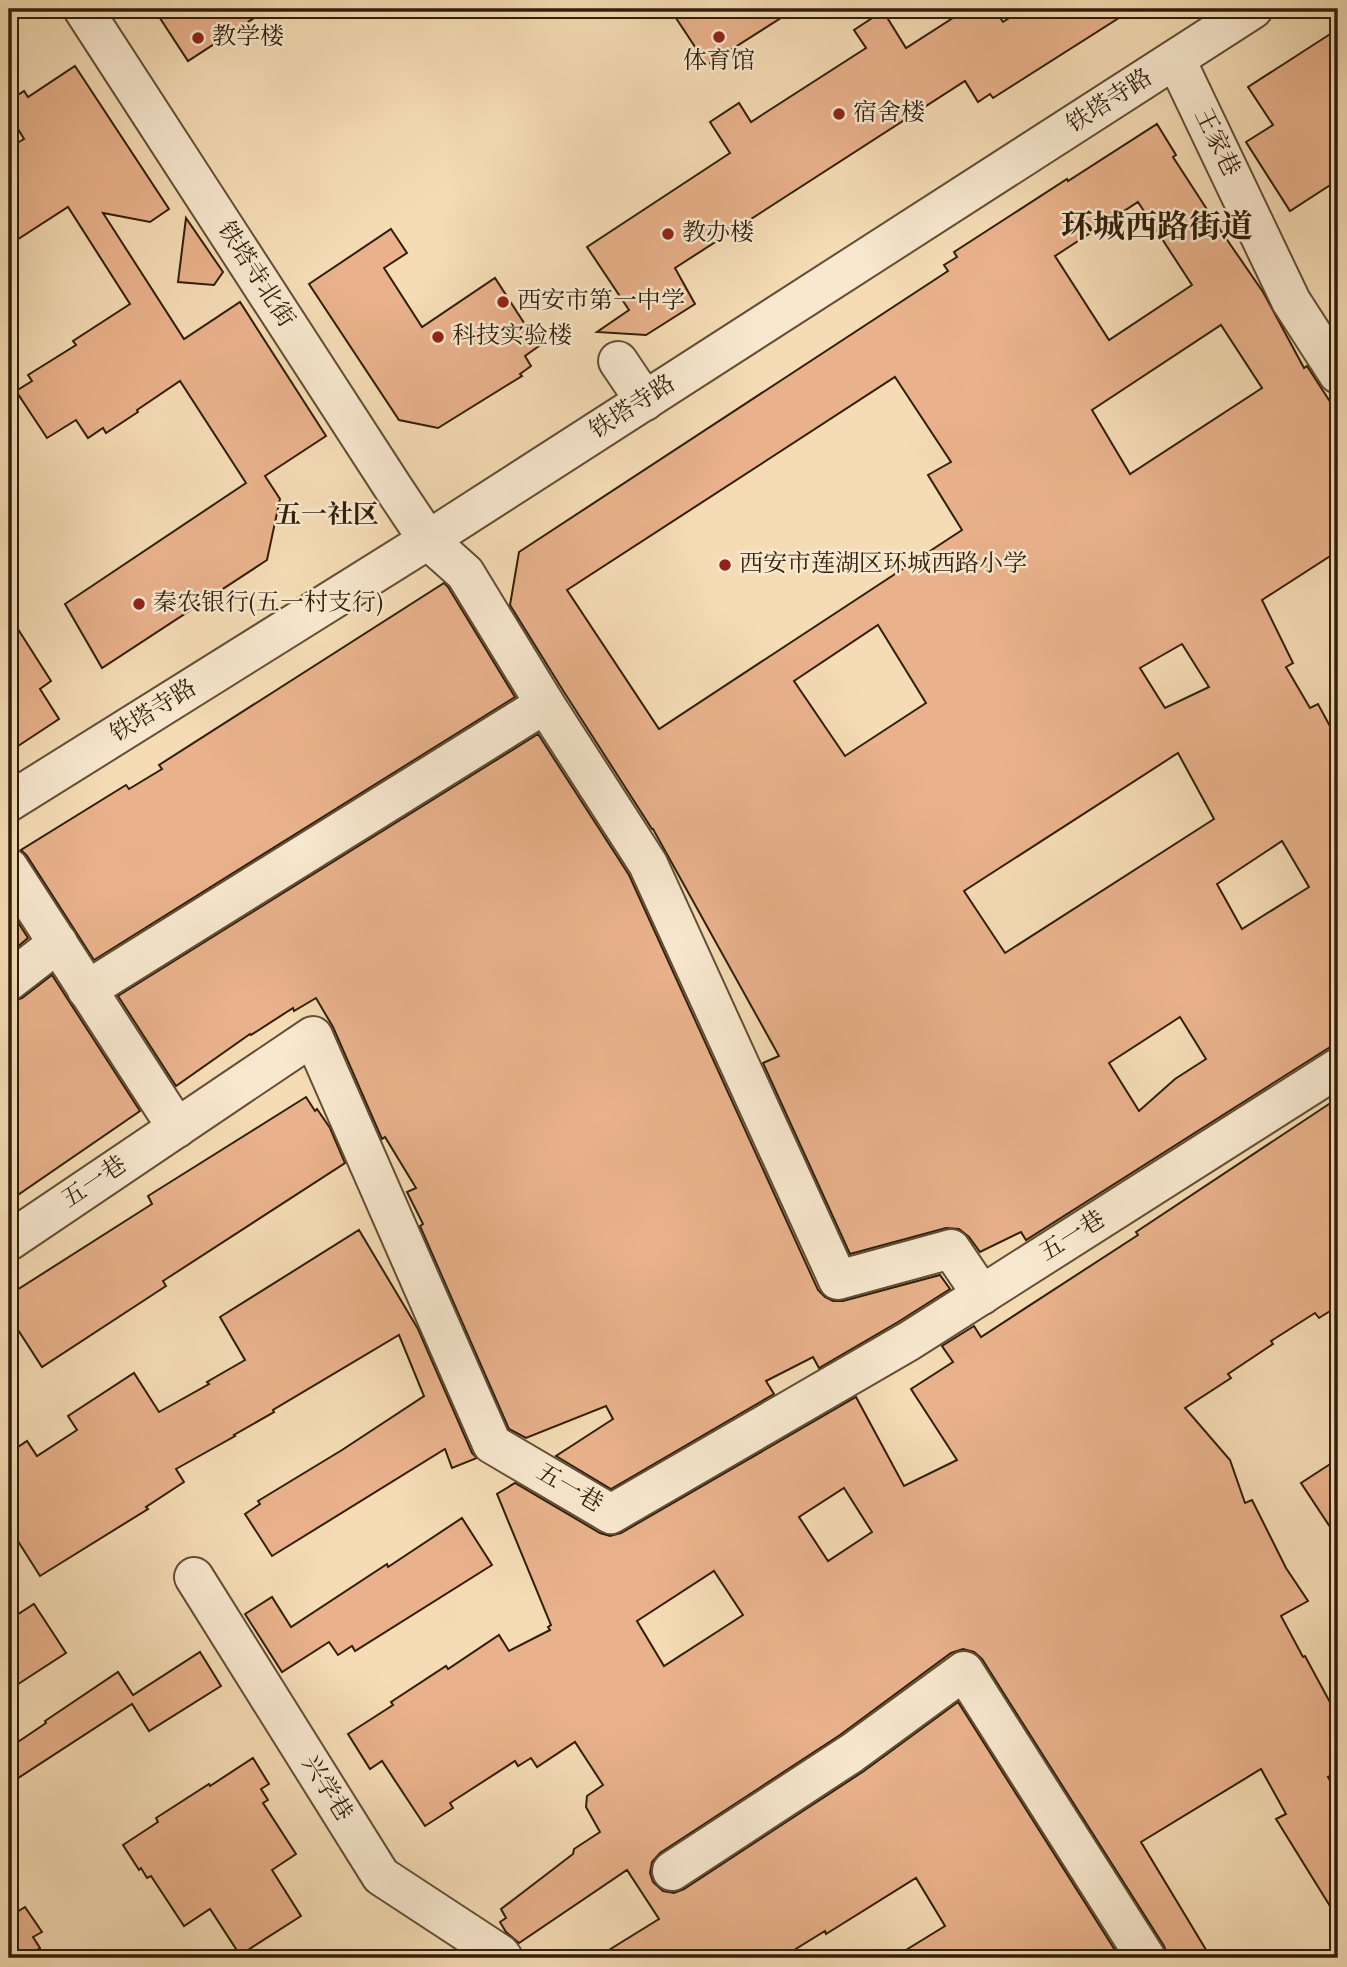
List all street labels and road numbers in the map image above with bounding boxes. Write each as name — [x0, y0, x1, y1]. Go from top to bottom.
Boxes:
street label: 铁塔寺路 — [1060, 62, 1160, 142]
street label: 王家巷 — [1185, 103, 1247, 183]
street label: 铁塔寺北街 — [208, 215, 302, 335]
street label: 铁塔寺路 — [583, 368, 683, 448]
street label: 铁塔寺路 — [104, 672, 204, 752]
street label: 五一巷 — [56, 1149, 134, 1217]
street label: 五一巷 — [1033, 1204, 1113, 1270]
street label: 五一巷 — [529, 1456, 609, 1522]
street label: 兴学巷 — [293, 1749, 359, 1829]

